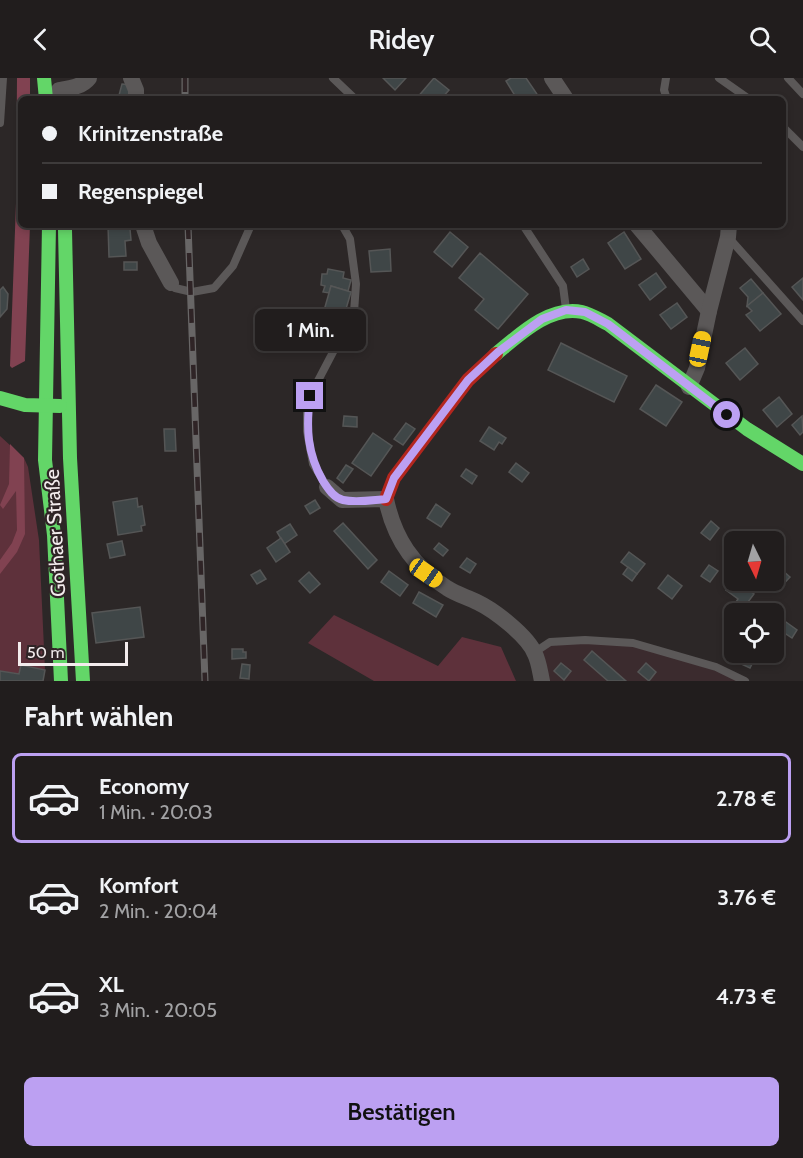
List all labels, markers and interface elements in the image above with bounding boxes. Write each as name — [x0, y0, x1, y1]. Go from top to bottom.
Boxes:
icon: back — [24, 23, 57, 56]
text: Ridey — [369, 23, 434, 56]
icon: search — [746, 23, 779, 56]
text: Krinitzenstraße — [78, 120, 223, 147]
text: Regenspiegel — [78, 178, 204, 205]
callout: 1 Min. — [254, 309, 366, 351]
text: 1 Min. — [287, 318, 334, 342]
car — [687, 330, 713, 368]
route end — [296, 382, 323, 409]
route start — [713, 401, 740, 428]
street label: Gothaer Straße — [40, 468, 70, 598]
north arrow — [724, 531, 784, 591]
map controls — [724, 531, 784, 663]
car — [406, 555, 446, 591]
button: locate — [724, 603, 784, 663]
scale bar — [18, 639, 128, 666]
text: 50 m — [27, 643, 64, 662]
text: Fahrt wählen — [24, 700, 173, 733]
icon: car — [27, 771, 81, 825]
text: Economy — [99, 773, 189, 800]
text: 2.78 € — [716, 785, 776, 812]
text: 1 Min. · 20:03 — [99, 800, 213, 824]
icon: car — [27, 870, 81, 924]
text: Komfort — [99, 872, 178, 899]
text: 3.76 € — [717, 884, 776, 911]
text: 2 Min. · 20:04 — [99, 899, 217, 923]
icon: car — [27, 969, 81, 1023]
text: XL — [99, 971, 124, 998]
text: 4.73 € — [716, 983, 776, 1010]
text: 3 Min. · 20:05 — [99, 998, 217, 1022]
button: Bestätigen — [24, 1077, 779, 1146]

